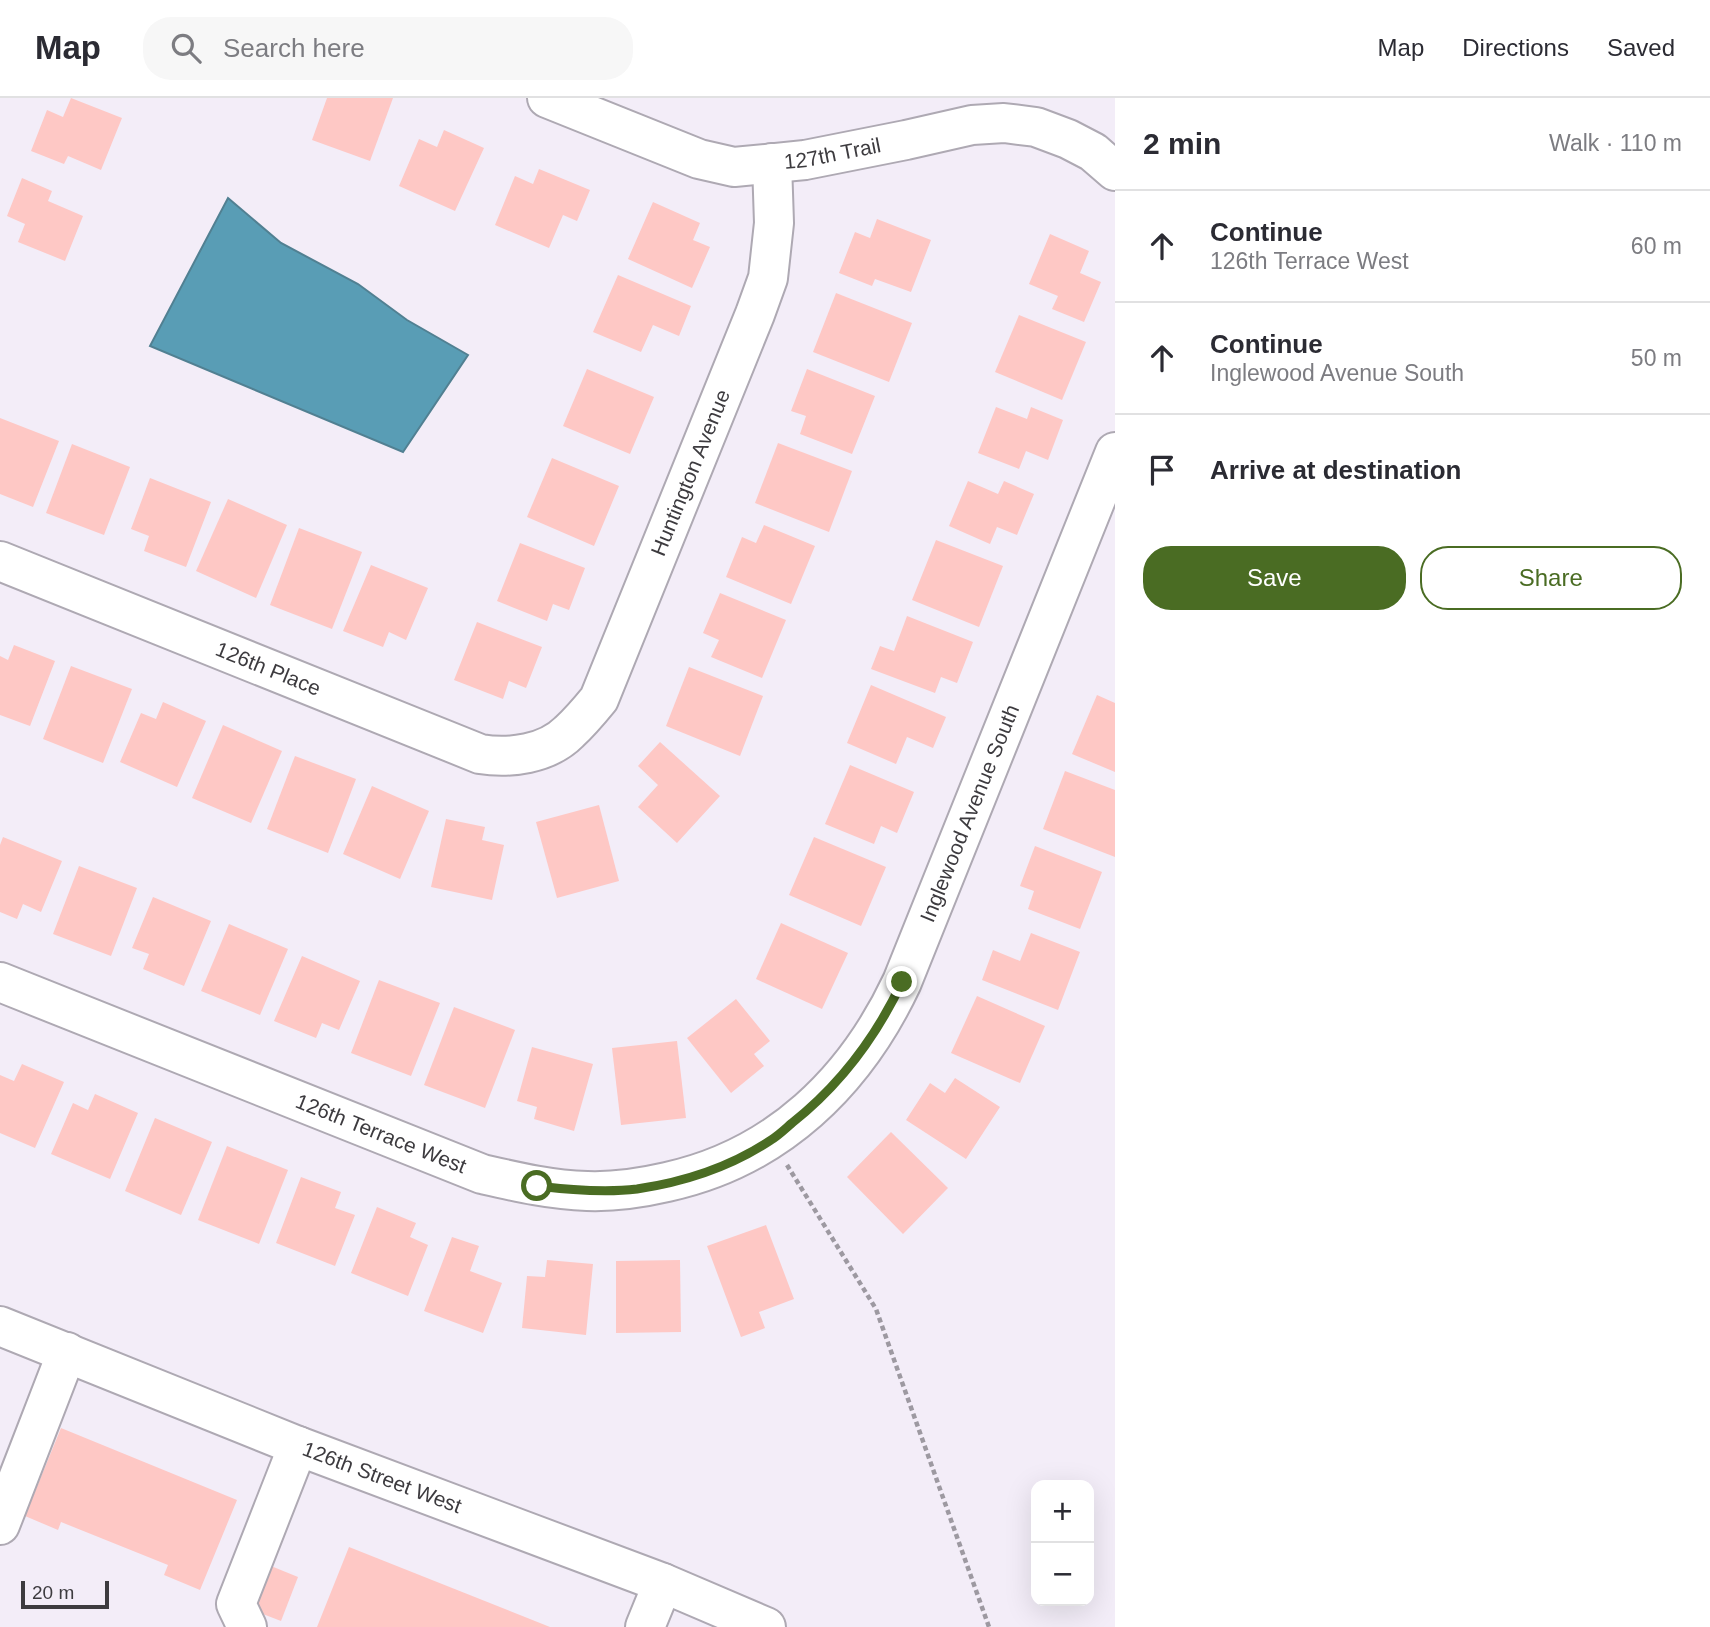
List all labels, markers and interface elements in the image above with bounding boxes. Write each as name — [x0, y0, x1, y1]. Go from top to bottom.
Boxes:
search box — [143, 17, 633, 80]
text: Map — [35, 29, 101, 66]
icon: search — [167, 29, 205, 67]
text: Search here — [223, 33, 365, 63]
text: Map — [1378, 34, 1424, 61]
text: Directions — [1462, 34, 1569, 61]
text: Saved — [1607, 34, 1675, 61]
text: 2 min — [1143, 127, 1221, 160]
text: Walk · 110 m — [1549, 130, 1682, 156]
street label: 127th Trail — [783, 133, 883, 173]
text: Continue — [1210, 217, 1323, 247]
icon: ahead — [1143, 227, 1181, 265]
text: 60 m — [1631, 233, 1682, 259]
text: 126th Terrace West — [1210, 248, 1409, 274]
text: Continue — [1210, 329, 1323, 359]
icon: ahead — [1143, 339, 1181, 377]
text: 50 m — [1631, 345, 1682, 371]
text: Inglewood Avenue South — [1210, 360, 1464, 386]
street label: Huntington Avenue — [646, 386, 734, 559]
icon: arrive — [1143, 451, 1181, 489]
text: Arrive at destination — [1210, 455, 1461, 485]
button: Save — [1143, 546, 1406, 610]
button: Share — [1420, 546, 1682, 610]
street label: 126th Place — [213, 637, 324, 700]
street label: Inglewood Avenue South — [915, 701, 1023, 925]
route end — [886, 966, 917, 997]
street label: 126th Terrace West — [293, 1089, 470, 1178]
route start — [521, 1170, 552, 1201]
street label: 126th Street West — [300, 1437, 465, 1517]
map controls — [1031, 1480, 1094, 1606]
button: + — [1031, 1480, 1094, 1543]
button: − — [1031, 1543, 1094, 1606]
scale bar — [21, 1578, 108, 1610]
text: 20 m — [32, 1582, 74, 1603]

